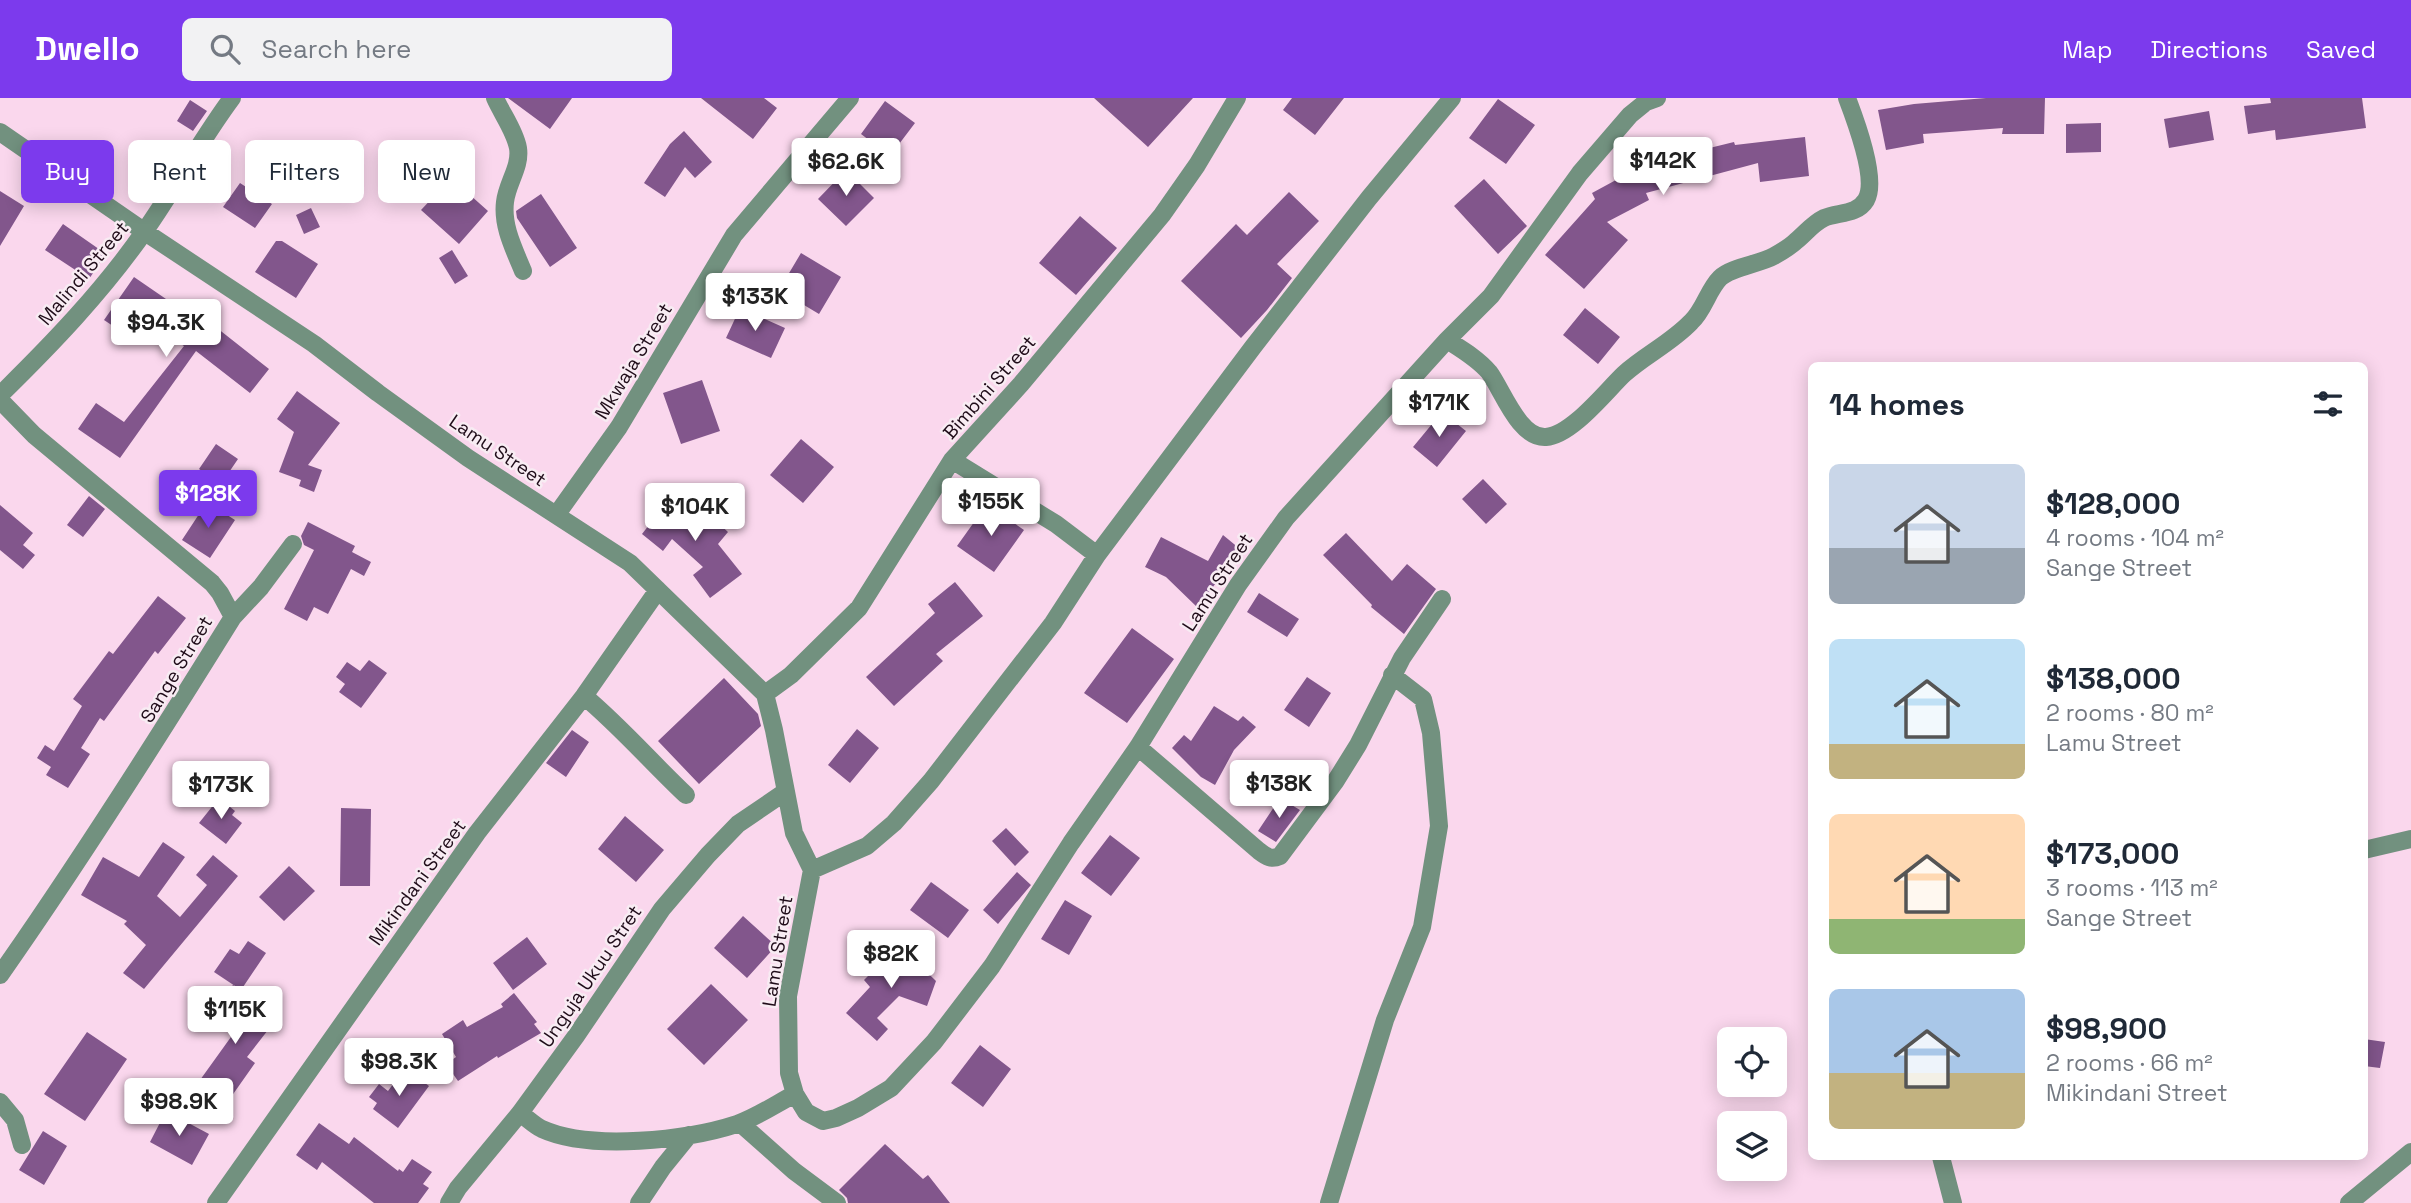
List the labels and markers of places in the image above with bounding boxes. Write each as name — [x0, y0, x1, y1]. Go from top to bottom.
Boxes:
pin: $142K — [1614, 138, 1712, 197]
pin: $62.6K — [789, 139, 903, 198]
pin: $133K — [706, 274, 804, 333]
pin: $94.3K — [109, 300, 223, 359]
pin: $171K — [1390, 380, 1488, 439]
pin: $128K — [159, 470, 257, 530]
pin: $155K — [942, 478, 1040, 538]
pin: $104K — [646, 484, 744, 543]
pin: $138K — [1230, 760, 1328, 820]
pin: $173K — [172, 762, 270, 821]
pin: $82K — [850, 930, 932, 990]
pin: $115K — [186, 986, 284, 1046]
pin: $98.3K — [342, 1038, 456, 1098]
pin: $98.9K — [122, 1079, 236, 1138]

